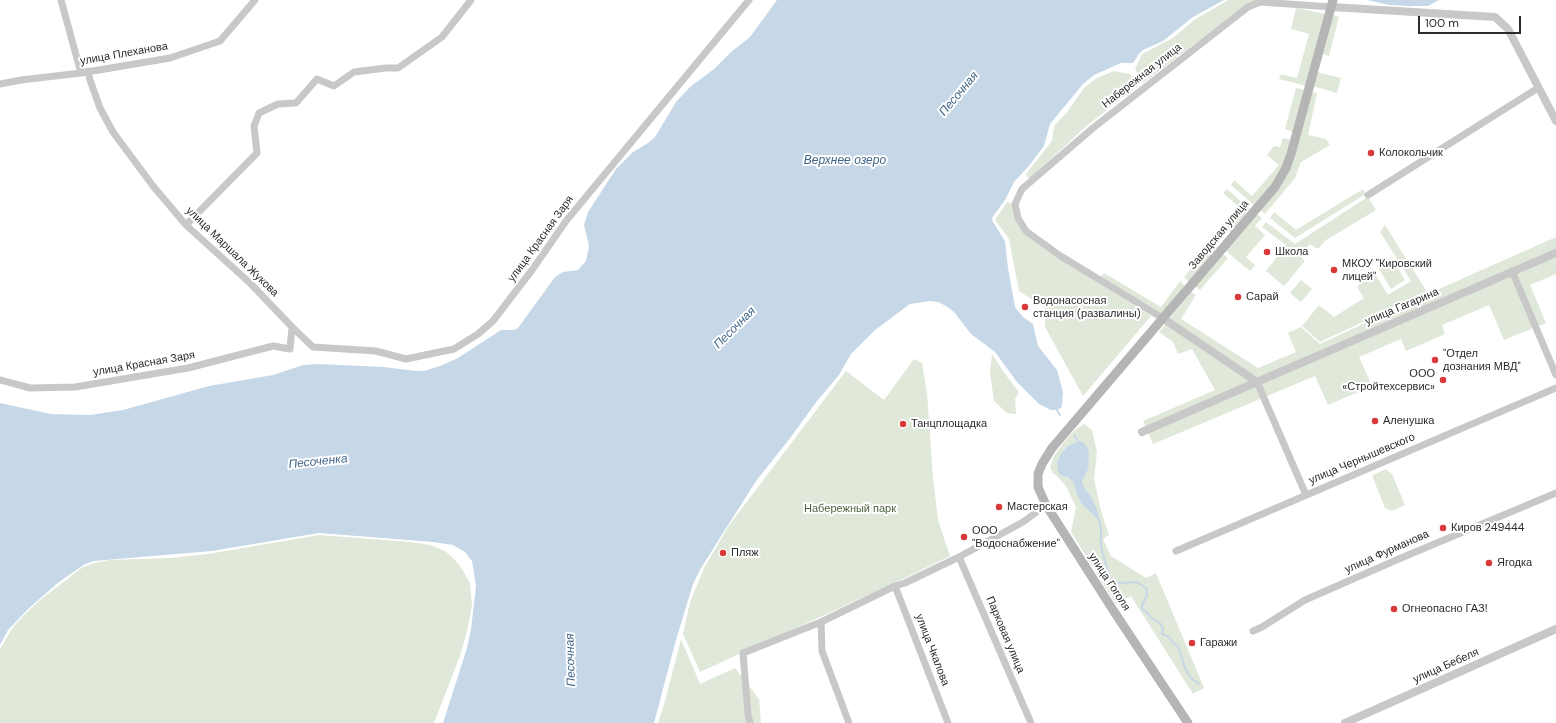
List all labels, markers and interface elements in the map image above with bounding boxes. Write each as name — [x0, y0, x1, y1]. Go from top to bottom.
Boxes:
scale bar — [1420, 8, 1523, 34]
text: 100 m — [1425, 15, 1459, 31]
street label: улица Плеханова — [79, 40, 169, 68]
street label: Набережная улица — [1100, 41, 1184, 111]
water label: Песочная — [936, 69, 982, 119]
place label: Колокольчик — [1379, 146, 1443, 160]
marker: Колокольчик — [1366, 148, 1376, 158]
water label: Верхнее озеро — [804, 154, 886, 168]
street label: улица Красная Заря — [505, 193, 577, 285]
street label: Заводская улица — [1186, 198, 1252, 272]
street label: улица Маршала Жукова — [183, 204, 281, 300]
place label: Школа — [1275, 245, 1308, 259]
marker: Школа — [1262, 247, 1272, 257]
place label: МКОУ "Кировский лицей" — [1342, 257, 1432, 283]
marker: МКОУ "Кировский лицей" — [1329, 265, 1339, 275]
street label: улица Гагарина — [1363, 285, 1441, 329]
place label: Сарай — [1246, 290, 1279, 304]
marker: Сарай — [1233, 292, 1243, 302]
place label: Водонасосная станция (развалины) — [1033, 294, 1141, 320]
marker: Водонасосная станция (развалины) — [1020, 302, 1030, 312]
water label: Песочная — [711, 304, 759, 352]
place label: "Отдел дознания МВД" — [1443, 347, 1521, 373]
street label: улица Красная Заря — [92, 349, 196, 379]
marker: "Отдел дознания МВД" — [1430, 355, 1440, 365]
place label: ООО «Стройтехсервис» — [1342, 367, 1435, 393]
marker: ООО «Стройтехсервис» — [1438, 375, 1448, 385]
place label: Аленушка — [1383, 414, 1434, 428]
marker: Аленушка — [1370, 416, 1380, 426]
place label: Танцплощадка — [911, 417, 987, 431]
marker: Танцплощадка — [898, 419, 908, 429]
street label: улица Чернышевского — [1307, 431, 1417, 487]
water label: Песоченка — [288, 452, 348, 472]
place label: Мастерская — [1007, 500, 1068, 514]
park label: Набережный парк — [804, 502, 896, 516]
marker: Мастерская — [994, 502, 1004, 512]
place label: Киров 249444 — [1451, 521, 1524, 535]
marker: Киров 249444 — [1438, 523, 1448, 533]
place label: ООО "Водоснабжение" — [972, 524, 1060, 550]
street label: улица Фурманова — [1343, 528, 1431, 576]
marker: ООО "Водоснабжение" — [959, 532, 969, 542]
place label: Пляж — [731, 546, 759, 560]
marker: Пляж — [718, 548, 728, 558]
street label: улица Гоголя — [1085, 551, 1133, 613]
place label: Ягодка — [1497, 556, 1532, 570]
marker: Ягодка — [1484, 558, 1494, 568]
street label: Парковая улица — [983, 595, 1027, 675]
place label: Огнеопасно ГАЗ! — [1402, 602, 1487, 616]
marker: Огнеопасно ГАЗ! — [1389, 604, 1399, 614]
street label: улица Чкалова — [912, 612, 952, 688]
water label: Песочная — [563, 633, 579, 687]
place label: Гаражи — [1200, 636, 1237, 650]
marker: Гаражи — [1187, 638, 1197, 648]
street label: улица Бебеля — [1411, 646, 1481, 686]

